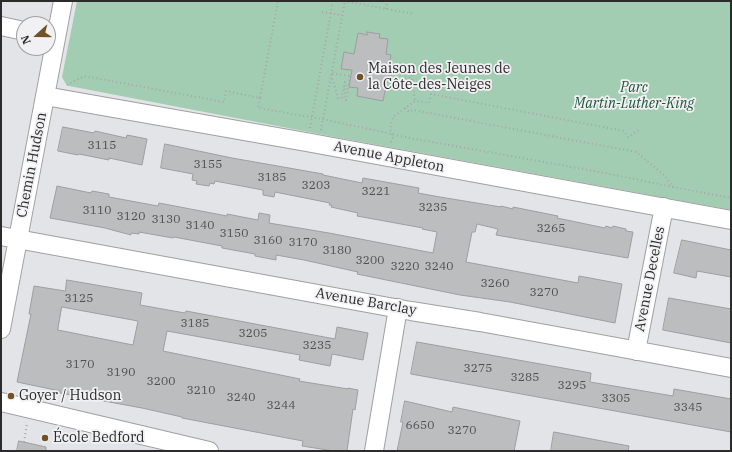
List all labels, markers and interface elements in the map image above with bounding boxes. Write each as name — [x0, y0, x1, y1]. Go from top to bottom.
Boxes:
north arrow — [16, 16, 56, 56]
text: N — [18, 33, 34, 47]
place label: Maison des Jeunes de la Côte-des-Neiges — [368, 61, 510, 94]
marker: Maison des Jeunes de la Côte-des-Neiges — [355, 72, 365, 82]
park label: Parc Martin-Luther-King — [574, 80, 694, 112]
street label: Chemin Hudson — [14, 111, 50, 219]
street label: Avenue Appleton — [332, 138, 446, 176]
house number: 3115 — [88, 139, 116, 153]
house number: 3155 — [194, 158, 222, 172]
house number: 3185 — [258, 171, 286, 185]
house number: 3203 — [302, 179, 330, 193]
house number: 3221 — [362, 185, 390, 199]
house number: 3235 — [419, 201, 447, 215]
house number: 3110 — [83, 204, 111, 218]
house number: 3120 — [117, 210, 145, 224]
house number: 3130 — [152, 213, 180, 227]
house number: 3140 — [186, 219, 214, 233]
house number: 3265 — [537, 222, 565, 236]
street label: Avenue Decelles — [632, 225, 668, 333]
house number: 3150 — [220, 227, 248, 241]
house number: 3160 — [254, 234, 282, 248]
house number: 3170 — [289, 236, 317, 250]
house number: 3180 — [323, 244, 351, 258]
house number: 3200 — [356, 254, 384, 268]
house number: 3220 — [391, 260, 419, 274]
house number: 3240 — [425, 260, 453, 274]
house number: 3260 — [481, 277, 509, 291]
street label: Avenue Barclay — [314, 285, 418, 319]
house number: 3270 — [530, 286, 558, 300]
house number: 3125 — [65, 292, 93, 306]
house number: 3185 — [181, 317, 209, 331]
house number: 3205 — [239, 327, 267, 341]
house number: 3235 — [303, 339, 331, 353]
house number: 3170 — [66, 358, 94, 372]
house number: 3275 — [464, 362, 492, 376]
house number: 3190 — [107, 366, 135, 380]
house number: 3285 — [511, 371, 539, 385]
house number: 3200 — [147, 375, 175, 389]
house number: 3295 — [558, 379, 586, 393]
house number: 3210 — [187, 384, 215, 398]
place label: Goyer / Hudson — [19, 388, 121, 404]
marker: Goyer / Hudson — [6, 391, 16, 401]
house number: 3240 — [227, 391, 255, 405]
house number: 3305 — [602, 392, 630, 406]
house number: 3244 — [267, 399, 295, 413]
house number: 3345 — [674, 401, 702, 415]
house number: 6650 — [406, 419, 434, 433]
house number: 3270 — [448, 424, 476, 438]
place label: École Bedford — [53, 430, 145, 446]
marker: École Bedford — [40, 433, 50, 443]

